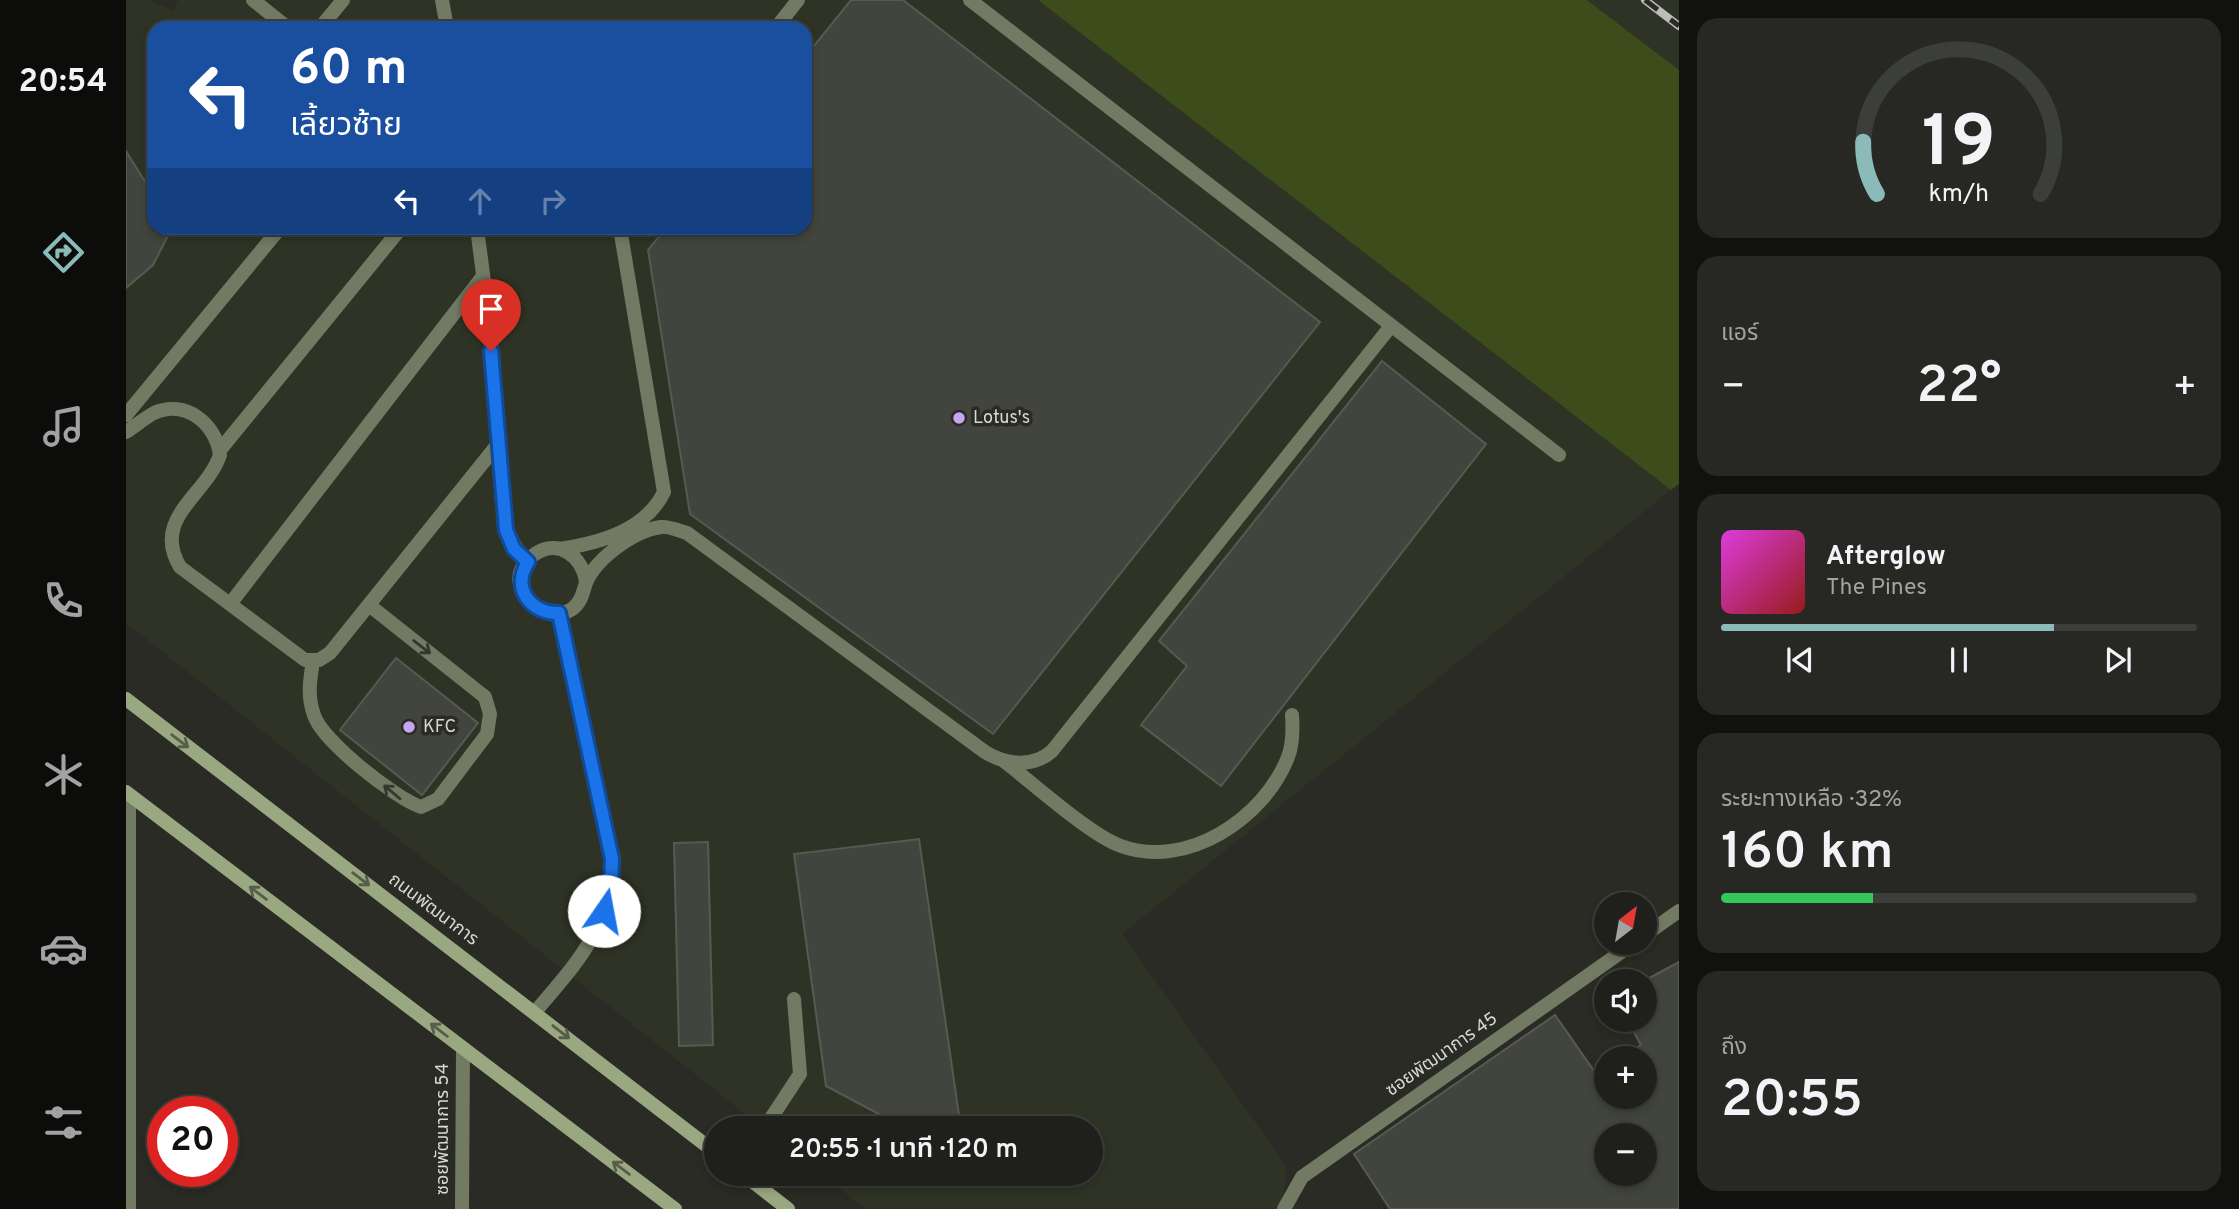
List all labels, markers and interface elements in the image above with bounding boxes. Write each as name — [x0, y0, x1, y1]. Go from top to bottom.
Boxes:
text: 60 m — [290, 40, 408, 102]
icon: left — [175, 49, 266, 140]
text: 20:54 — [18, 63, 108, 103]
text: 19 — [1922, 100, 1996, 192]
text: เลี้ยวซ้าย — [290, 107, 402, 147]
text: km/h — [1929, 179, 1989, 211]
icon: left — [388, 182, 426, 220]
icon: ahead — [461, 182, 499, 220]
icon: right — [534, 182, 572, 220]
icon: directions — [39, 228, 88, 277]
pin — [461, 279, 521, 351]
icon: arrive — [472, 290, 510, 328]
text: แอร์ — [1721, 320, 1758, 349]
text: 22° — [1916, 355, 2002, 421]
text: − — [1721, 364, 1746, 413]
text: + — [2172, 364, 2197, 413]
icon: music — [39, 402, 88, 451]
place label: Lotus's — [973, 407, 1030, 430]
marker: Lotus's — [951, 410, 967, 426]
text: Afterglow — [1826, 541, 1946, 574]
text: The Pines — [1826, 574, 1927, 603]
icon: phone — [39, 576, 88, 625]
one-way arrow — [413, 639, 431, 655]
icon: previous — [1781, 641, 1819, 679]
icon: pause — [1940, 641, 1978, 679]
icon: next — [2099, 641, 2137, 679]
place label: KFC — [423, 716, 456, 739]
marker: KFC — [401, 719, 417, 735]
one-way arrow — [170, 733, 189, 748]
icon: climate — [39, 750, 88, 799]
one-way arrow — [384, 784, 402, 800]
text: ระยะทางเหลือ · 32% — [1721, 786, 1902, 815]
text: 160 km — [1721, 821, 1893, 887]
street label: ถนนพัฒนาการ — [383, 869, 483, 951]
one-way arrow — [351, 872, 370, 887]
position arrow — [567, 874, 641, 948]
one-way arrow — [249, 885, 268, 900]
north arrow — [1594, 892, 1657, 956]
map controls — [1594, 892, 1657, 1186]
icon: car — [39, 924, 88, 973]
button: sound — [1594, 969, 1657, 1032]
street label: ซอยพัฒนาการ 45 — [1381, 1008, 1503, 1102]
one-way arrow — [430, 1023, 449, 1038]
one-way arrow — [551, 1025, 570, 1040]
text: ถึง — [1721, 1034, 1747, 1063]
button: + — [1594, 1046, 1657, 1109]
street label: ซอยพัฒนาการ 54 — [432, 1063, 455, 1195]
text: 20:55 — [1721, 1069, 1863, 1135]
speed limit sign: 20 — [147, 1096, 238, 1187]
icon: filters — [39, 1098, 88, 1147]
button: − — [1594, 1123, 1657, 1186]
text: 20:55 · 1 นาที · 120 m — [789, 1134, 1018, 1167]
one-way arrow — [612, 1160, 630, 1175]

